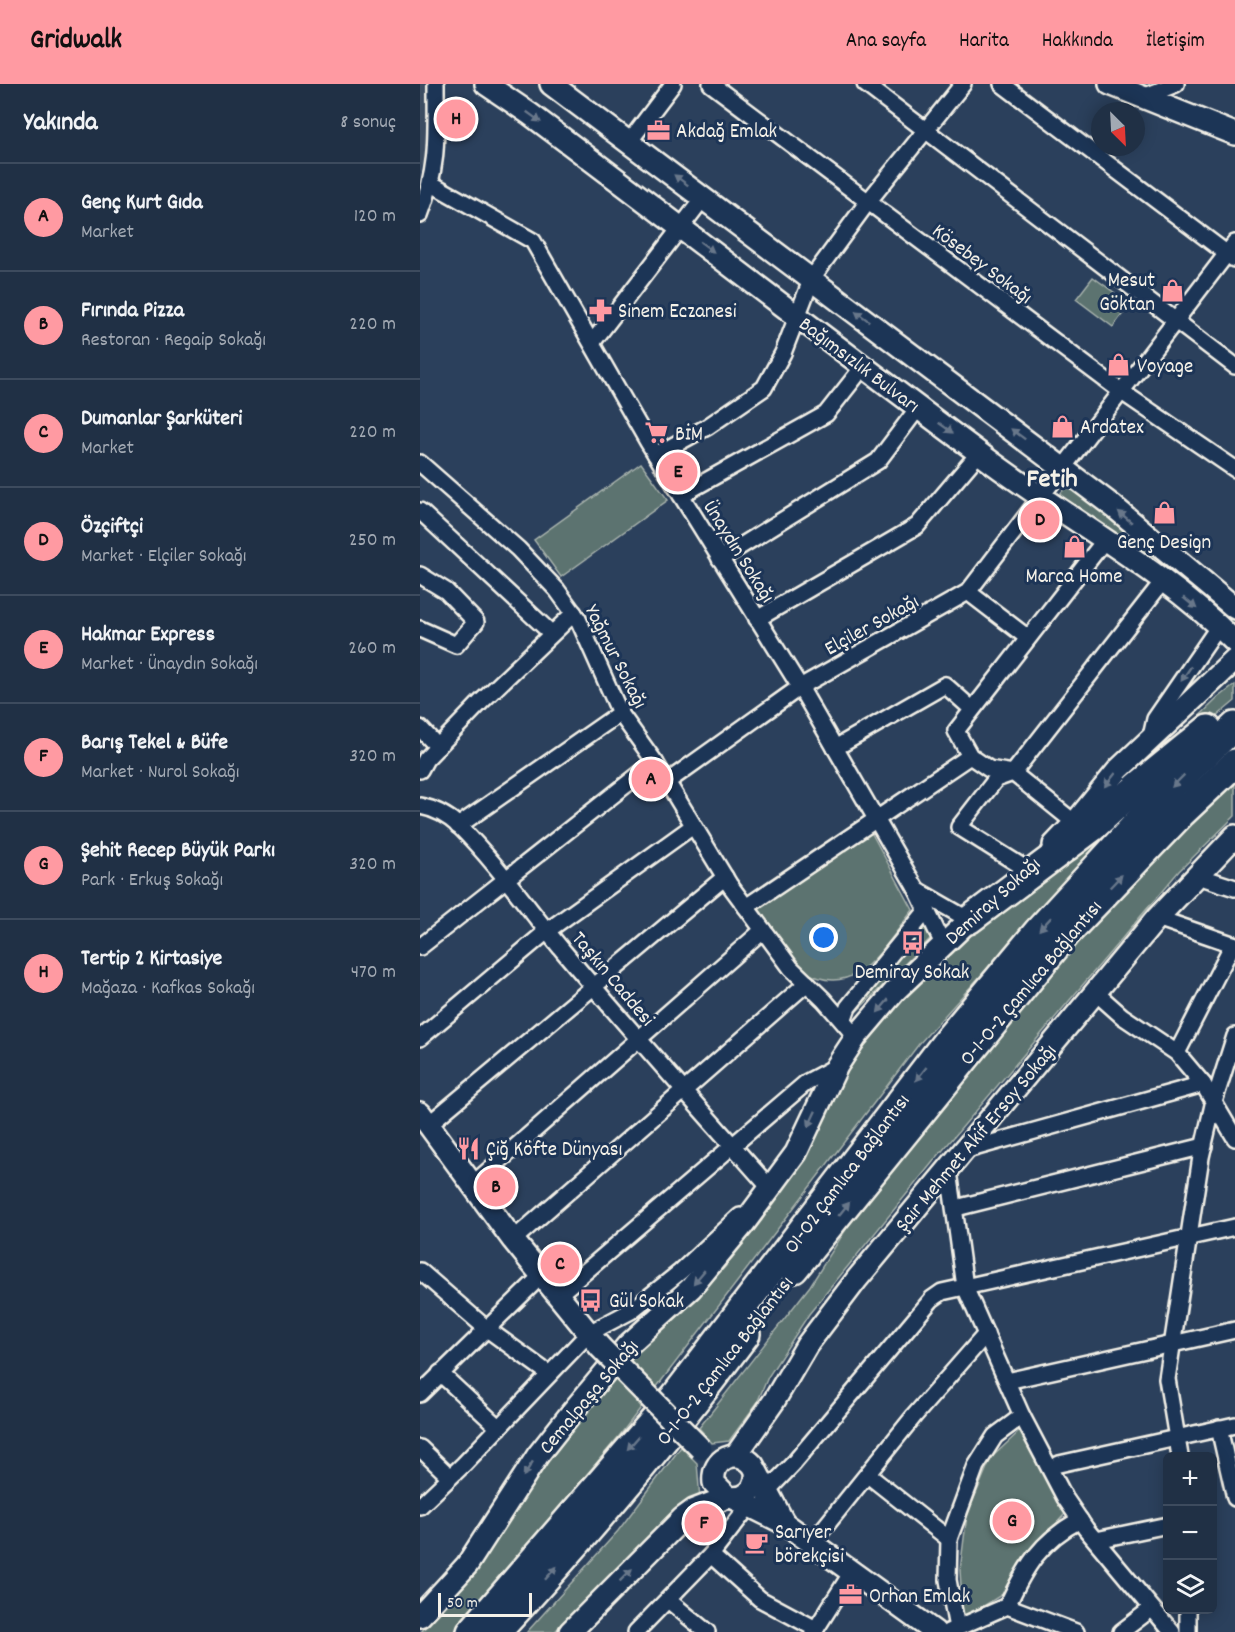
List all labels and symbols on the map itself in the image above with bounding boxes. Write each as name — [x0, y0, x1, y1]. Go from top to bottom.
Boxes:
pin: H — [436, 96, 476, 141]
north arrow — [1091, 102, 1145, 156]
one-way arrow — [526, 111, 542, 123]
office icon: Akdağ Emlak — [645, 117, 671, 143]
place label: Akdağ Emlak — [676, 118, 777, 148]
one-way arrow — [673, 174, 689, 187]
street label: Kösebey Sokağı — [925, 218, 1038, 313]
one-way arrow — [699, 241, 715, 253]
place label: Mesut Göktan — [1099, 267, 1155, 321]
shop icon: Mesut Göktan — [1160, 278, 1186, 304]
pharmacy icon: Sinem Eczanesi — [587, 297, 613, 323]
place label: Sinem Eczanesi — [618, 298, 737, 328]
one-way arrow — [855, 310, 871, 322]
street label: Bağımsızlık Bulvarı — [791, 311, 925, 422]
shop icon: Voyage — [1106, 352, 1132, 378]
place label: Voyage — [1137, 353, 1193, 383]
shop icon: Ardatex — [1049, 413, 1075, 439]
place label: Ardatex — [1080, 414, 1144, 444]
supermarket icon: BİM — [644, 420, 670, 446]
place label: BİM — [675, 421, 703, 451]
one-way arrow — [938, 422, 953, 434]
one-way arrow — [1010, 428, 1026, 440]
pin: E — [658, 450, 698, 494]
district label: Fetih — [1026, 461, 1078, 500]
street label: Ünaydın Sokağı — [694, 495, 781, 610]
pin: D — [1020, 498, 1060, 542]
shop icon: Genç Design — [1151, 500, 1177, 526]
one-way arrow — [1117, 510, 1133, 523]
place label: Genç Design — [1117, 529, 1211, 559]
shop icon: Marca Home — [1061, 534, 1087, 560]
place label: Marca Home — [1026, 563, 1122, 593]
street label: Elçiler Sokağı — [820, 588, 925, 665]
one-way arrow — [1182, 596, 1198, 609]
street label: Yağmur Sokağı — [575, 600, 653, 714]
one-way arrow — [1181, 666, 1192, 682]
pin: A — [632, 756, 670, 802]
one-way arrow — [1104, 772, 1117, 788]
one-way arrow — [1171, 773, 1185, 787]
street label: Demiray Sokağı — [940, 851, 1048, 953]
one-way arrow — [1109, 874, 1123, 889]
street label: O-1-O-2 Çamlıca Bağlantısı — [954, 895, 1111, 1073]
one-way arrow — [1038, 916, 1052, 931]
your location — [809, 923, 838, 952]
street label: Taşkın Caddesi — [563, 926, 661, 1034]
bus stop icon: Demiray Sokak — [899, 930, 925, 956]
place label: Demiray Sokak — [855, 959, 969, 989]
one-way arrow — [876, 998, 889, 1014]
street label: Şair Mehmet Akif Ersoy Sokağı — [890, 1038, 1065, 1239]
one-way arrow — [916, 1067, 928, 1082]
street label: O1-O2 Çamlıca Bağlantısı — [778, 1088, 919, 1261]
one-way arrow — [808, 1110, 817, 1127]
restaurant icon: Çiğ Köfte Dünyası — [455, 1135, 481, 1161]
place label: Çiğ Köfte Dünyası — [486, 1136, 622, 1166]
pin: B — [476, 1164, 516, 1210]
one-way arrow — [837, 1201, 849, 1216]
pin: C — [540, 1242, 580, 1286]
one-way arrow — [693, 1269, 706, 1285]
street label: O-1-O-2 Çamlıca Bağlantısı — [650, 1271, 802, 1453]
bus stop icon: Gül Sokak — [578, 1287, 604, 1313]
place label: Gül Sokak — [609, 1288, 684, 1318]
street label: Cemalpaşa Sokağı — [533, 1334, 648, 1462]
one-way arrow — [627, 1435, 640, 1450]
one-way arrow — [523, 1461, 534, 1478]
pin: G — [992, 1498, 1032, 1544]
pin: F — [684, 1500, 724, 1546]
place label: Sarıyer börekçisi — [775, 1519, 844, 1573]
cafe icon: Sarıyer börekçisi — [744, 1530, 770, 1556]
one-way arrow — [544, 1566, 557, 1581]
one-way arrow — [618, 1569, 632, 1583]
office icon: Orhan Emlak — [838, 1582, 864, 1608]
place label: Orhan Emlak — [869, 1583, 970, 1613]
scale bar — [438, 1590, 532, 1618]

